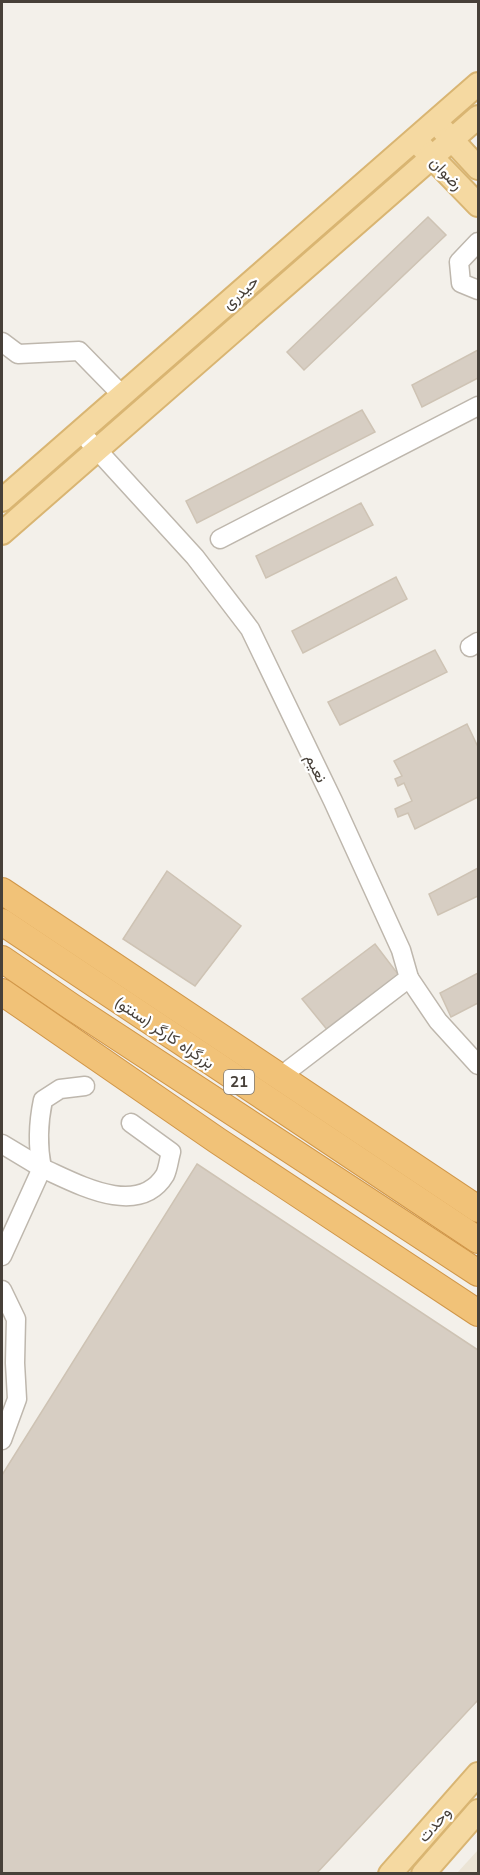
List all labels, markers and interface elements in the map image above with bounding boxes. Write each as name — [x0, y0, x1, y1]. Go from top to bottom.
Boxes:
street label: رضوان — [425, 152, 468, 195]
street label: حیدری — [218, 271, 263, 314]
street label: نعیم — [301, 750, 332, 786]
street label: بزرگراه کارگر (سنتو) — [111, 991, 219, 1074]
road number: 21 — [224, 1070, 254, 1094]
street label: وحدت — [413, 1802, 456, 1846]

